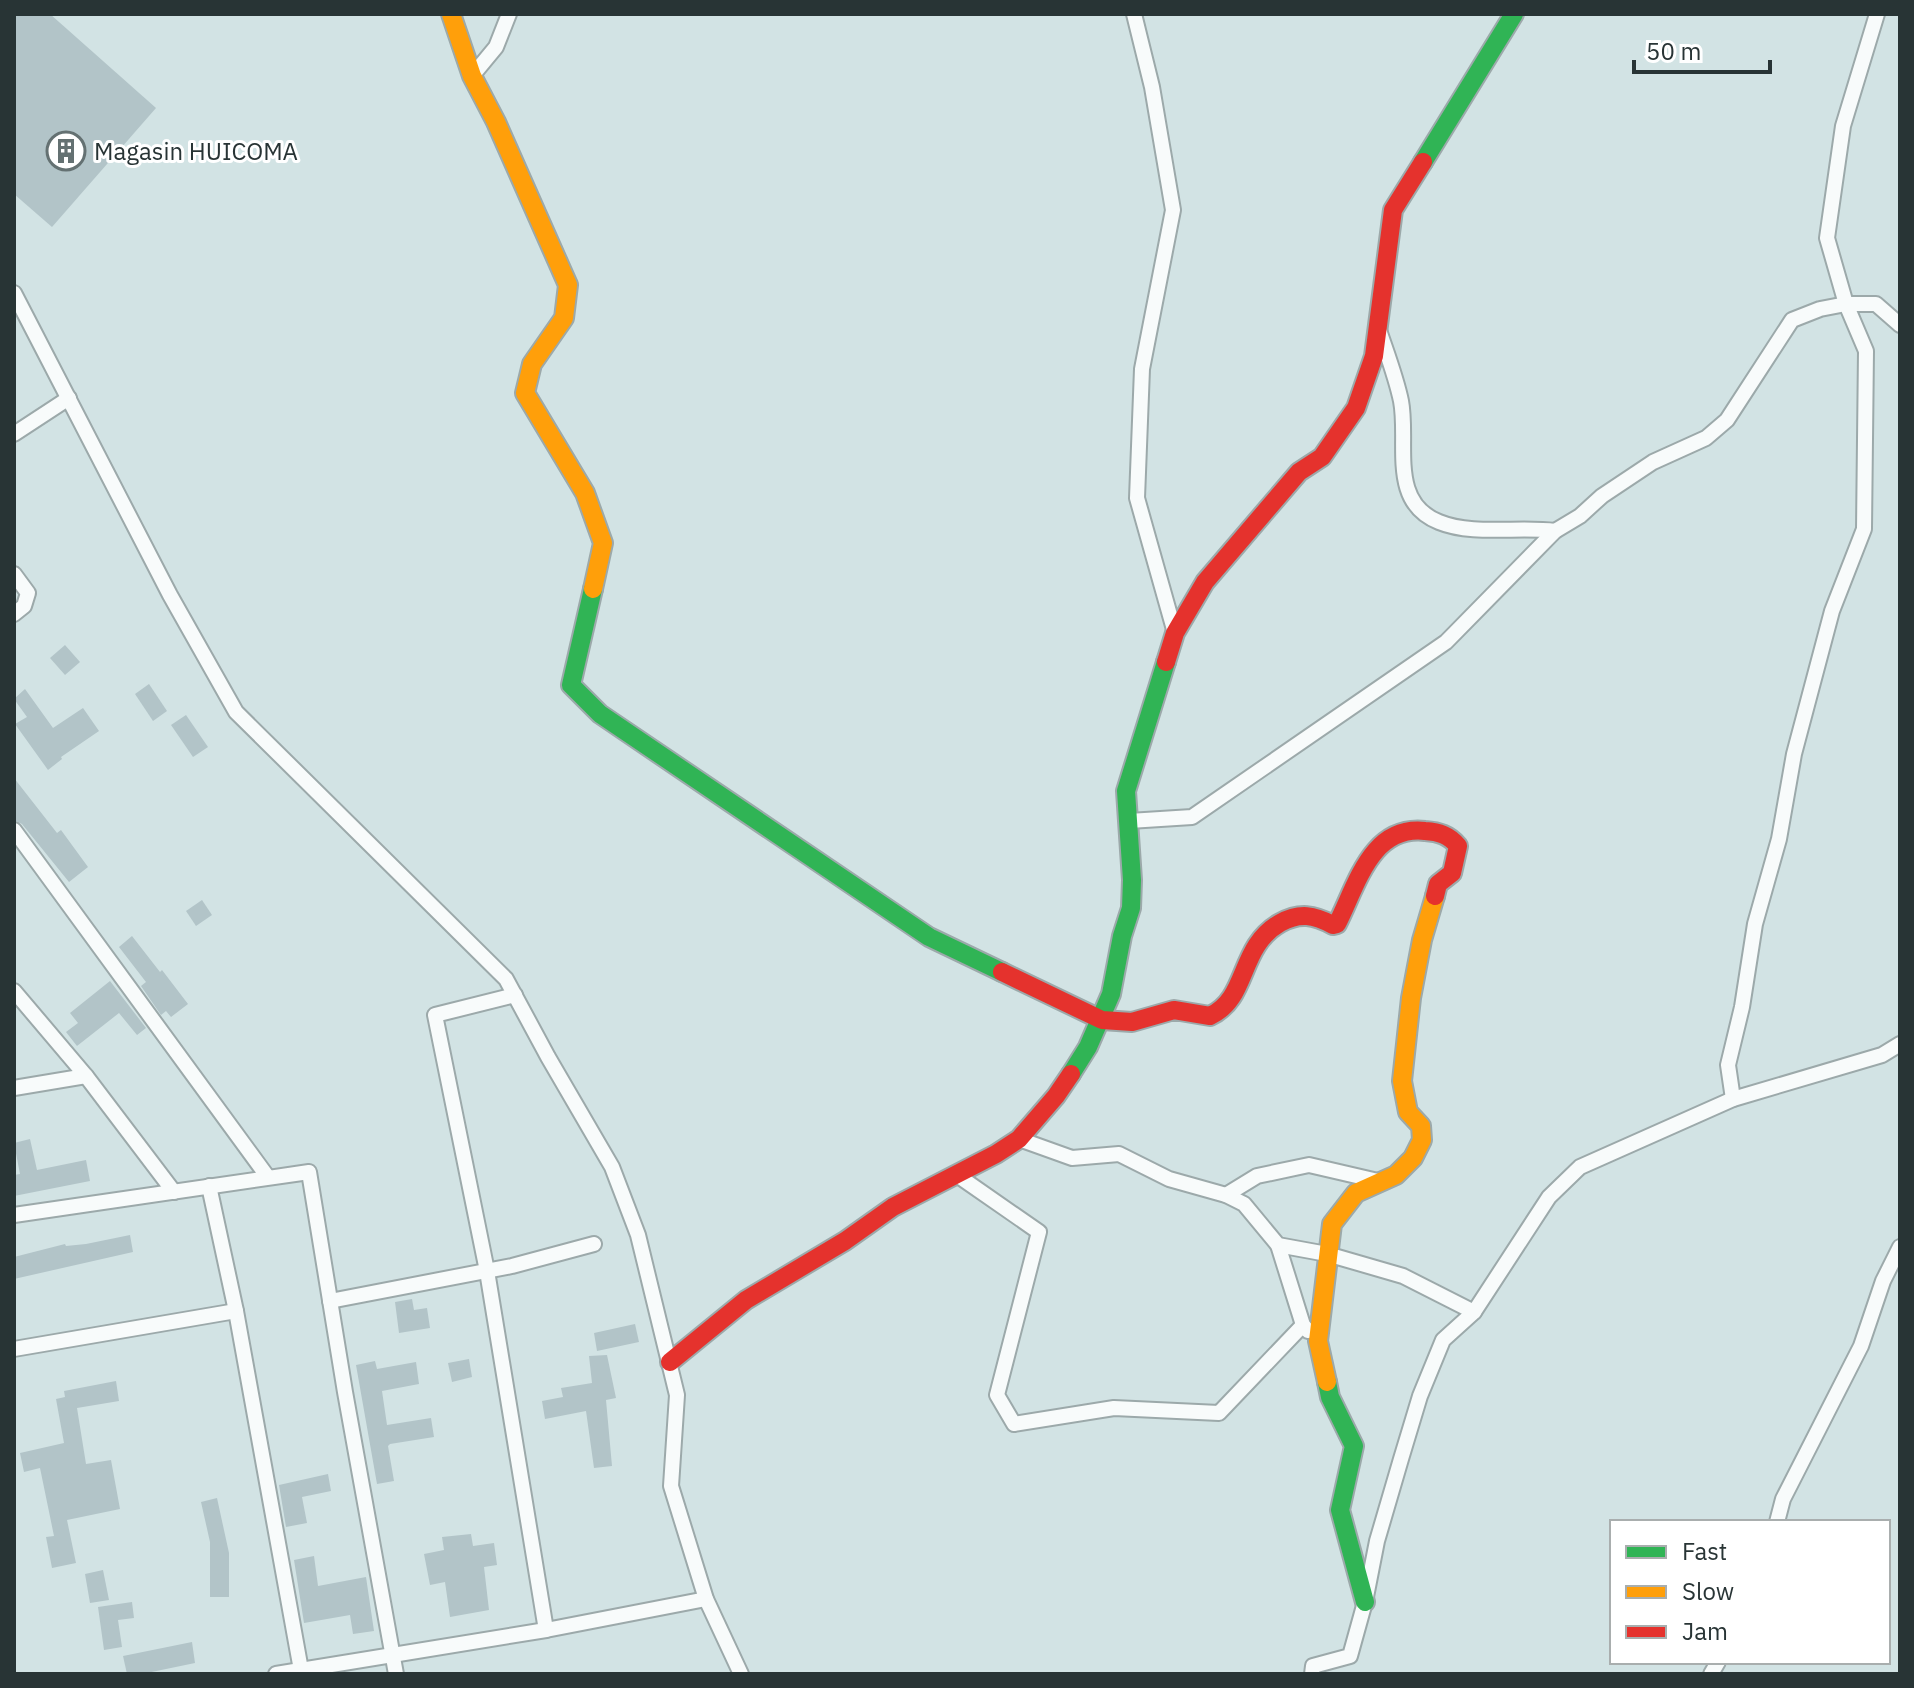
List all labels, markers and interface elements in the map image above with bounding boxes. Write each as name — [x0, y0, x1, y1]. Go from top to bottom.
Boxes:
scale bar — [1634, 24, 1770, 74]
text: 50 m — [1646, 35, 1701, 67]
building icon: Magasin HUICOMA — [45, 130, 87, 172]
place label: Magasin HUICOMA — [94, 135, 298, 167]
legend — [1610, 1520, 1890, 1664]
text: Fast — [1682, 1535, 1727, 1567]
text: Slow — [1682, 1575, 1734, 1607]
text: Jam — [1682, 1615, 1728, 1647]

